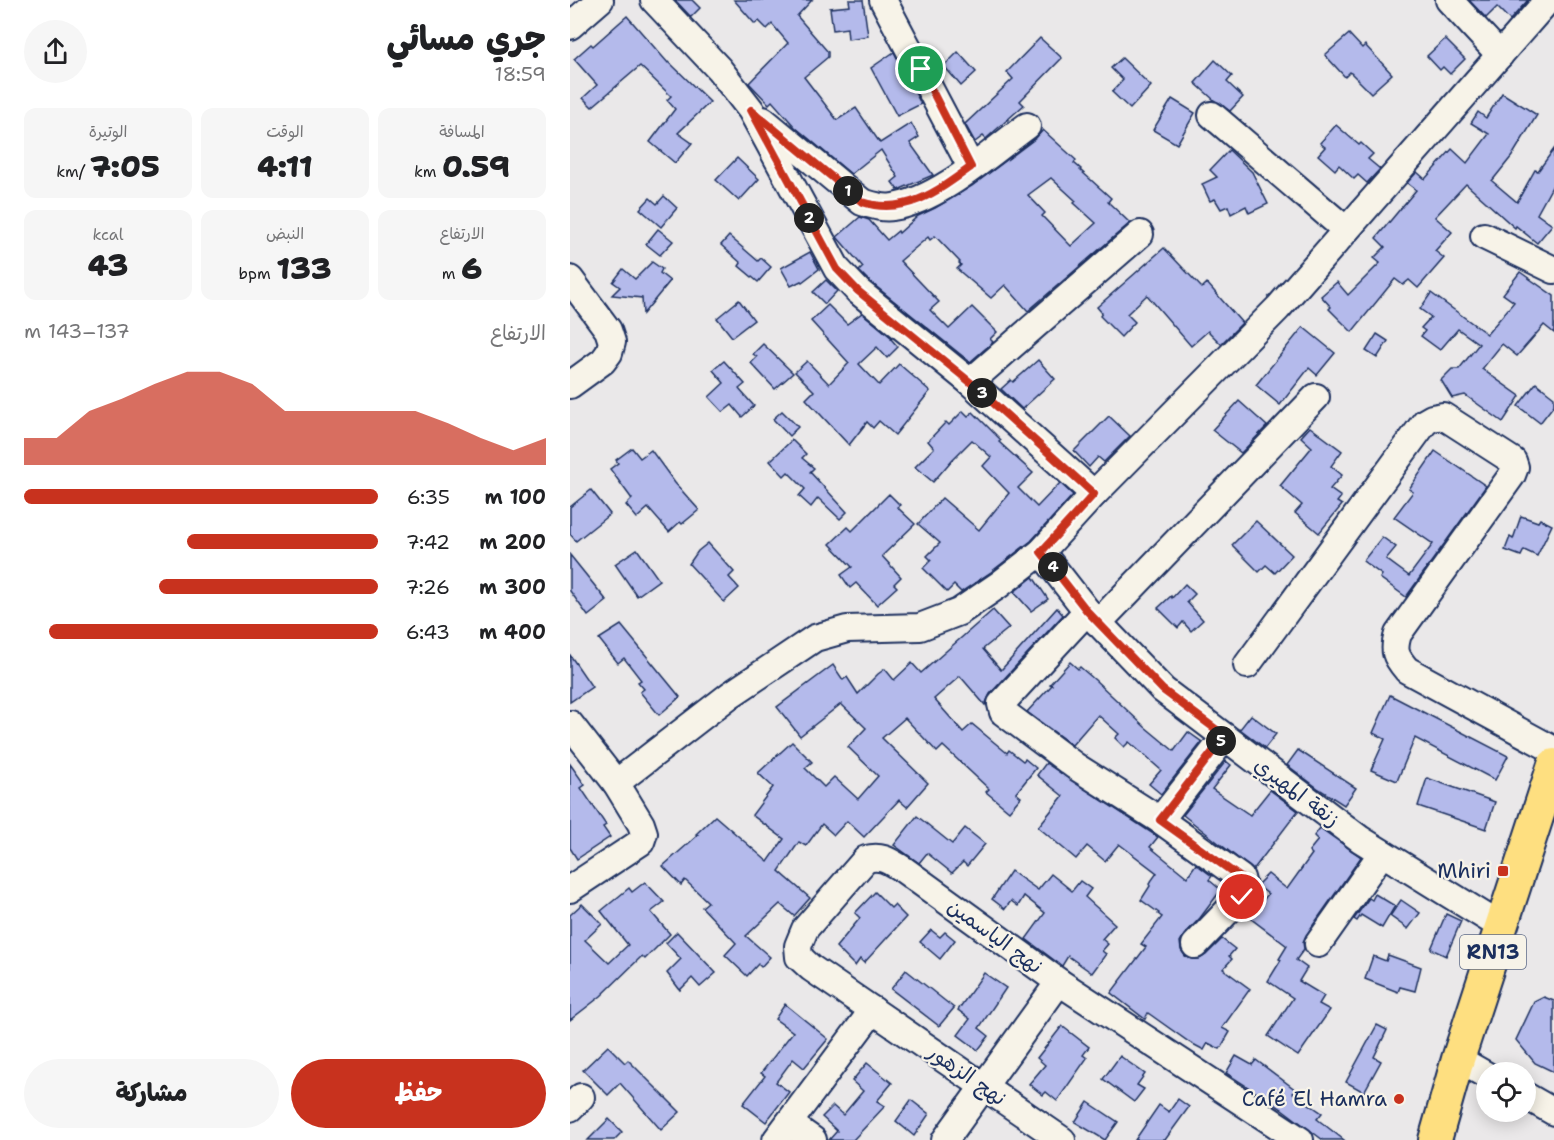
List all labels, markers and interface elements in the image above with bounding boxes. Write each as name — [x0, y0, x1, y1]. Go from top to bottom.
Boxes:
text: جري مسائي — [387, 16, 546, 61]
button: share — [24, 20, 87, 83]
pin — [895, 43, 946, 94]
icon: arrive — [904, 52, 937, 85]
text: 18:59 — [494, 61, 546, 87]
text: الوتيرة — [89, 121, 127, 142]
text: الوقت — [266, 121, 304, 142]
text: المسافة — [439, 121, 485, 142]
text: 7:05 — [90, 146, 160, 187]
text: 4:11 — [257, 146, 313, 187]
text: 0.59 — [442, 146, 510, 187]
text: /km — [56, 161, 90, 182]
text: km — [414, 161, 442, 182]
pin: 1 — [833, 176, 863, 206]
text: 1 — [844, 180, 852, 201]
pin: 2 — [794, 203, 824, 233]
text: 2 — [803, 207, 815, 228]
text: النبض — [266, 223, 304, 244]
text: الارتفاع — [440, 223, 484, 244]
text: kcal — [92, 224, 124, 245]
text: 43 — [88, 245, 128, 286]
text: 133 — [276, 248, 332, 289]
text: 6 — [461, 248, 482, 289]
text: bpm — [238, 263, 276, 284]
text: m — [442, 263, 461, 284]
text: 137–143 m — [24, 318, 130, 344]
text: الارتفاع — [490, 320, 546, 346]
pin: 3 — [967, 378, 997, 408]
text: 3 — [976, 382, 988, 403]
text: 6:35 — [407, 484, 450, 510]
text: 100 m — [484, 484, 546, 510]
text: 7:42 — [406, 529, 450, 555]
text: 200 m — [479, 529, 546, 555]
pin: 4 — [1038, 552, 1068, 582]
text: 4 — [1047, 556, 1059, 577]
text: 7:26 — [405, 574, 450, 600]
text: 300 m — [479, 574, 546, 600]
text: 6:43 — [406, 619, 450, 645]
text: 400 m — [479, 619, 546, 645]
pin: 5 — [1206, 726, 1236, 756]
text: 5 — [1216, 730, 1226, 751]
street label: زنقة المهيري — [1248, 751, 1346, 834]
place label: Mhiri — [1437, 857, 1491, 885]
marker: Mhiri — [1496, 864, 1510, 878]
pin — [1216, 871, 1267, 922]
icon: check — [1225, 880, 1258, 913]
street label: نهج الياسمين — [942, 892, 1048, 980]
road number: RN13 — [1460, 935, 1526, 969]
street label: نهج الزهور — [921, 1037, 1012, 1112]
button: مشاركة — [24, 1059, 279, 1128]
button: حفظ — [291, 1059, 546, 1128]
map controls — [1476, 1062, 1536, 1122]
button: locate — [1476, 1062, 1536, 1122]
place label: Café El Hamra — [1242, 1085, 1387, 1113]
marker: Café El Hamra — [1392, 1092, 1406, 1106]

